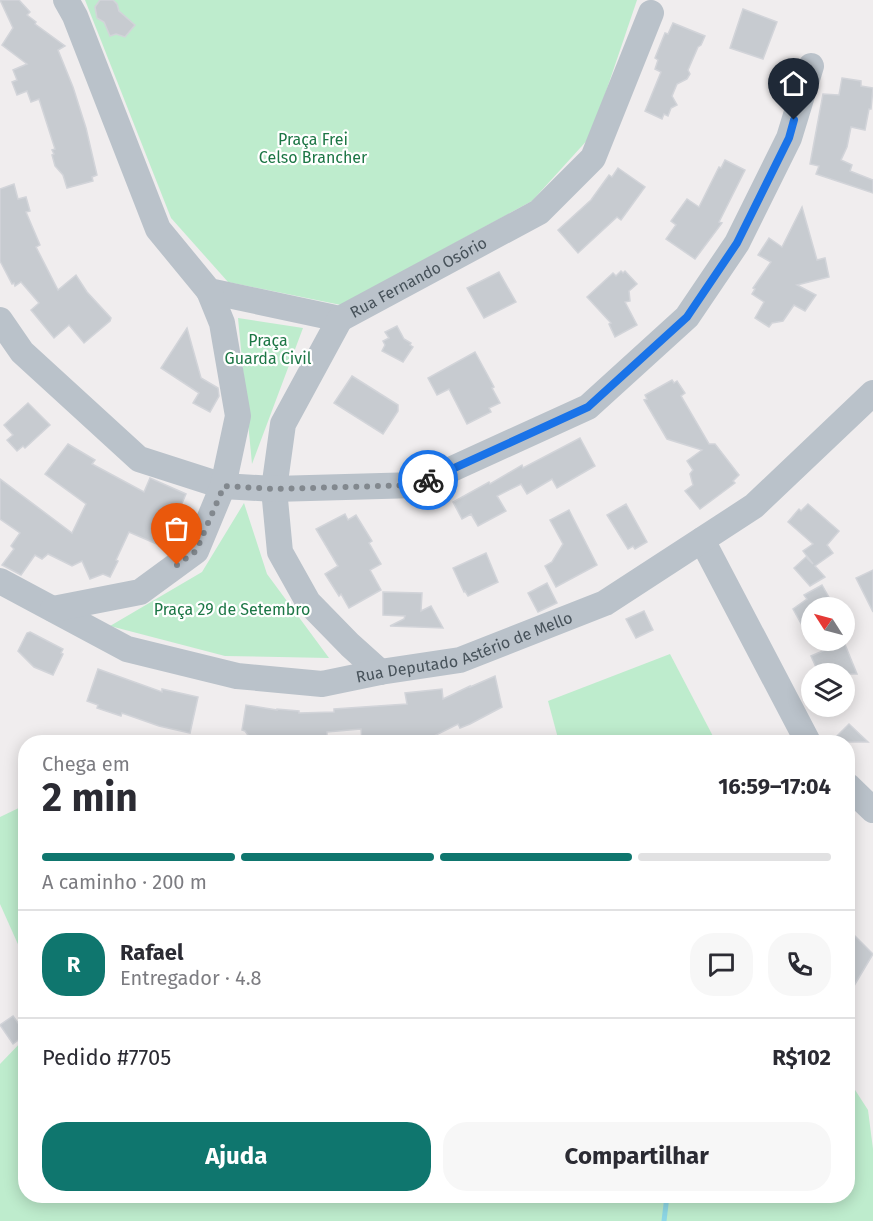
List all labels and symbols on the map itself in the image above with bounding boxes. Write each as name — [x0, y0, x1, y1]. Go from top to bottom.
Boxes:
pin — [768, 58, 819, 120]
park label: Praça Frei Celso Brancher — [259, 130, 368, 167]
street label: Rua Fernando Osório — [347, 233, 490, 322]
park label: Praça Guarda Civil — [225, 331, 312, 368]
courier — [398, 450, 458, 510]
pin — [151, 503, 202, 565]
north arrow — [801, 597, 855, 651]
park label: Praça 29 de Setembro — [154, 600, 310, 620]
street label: Rua Deputado Astério de Mello — [354, 608, 575, 687]

